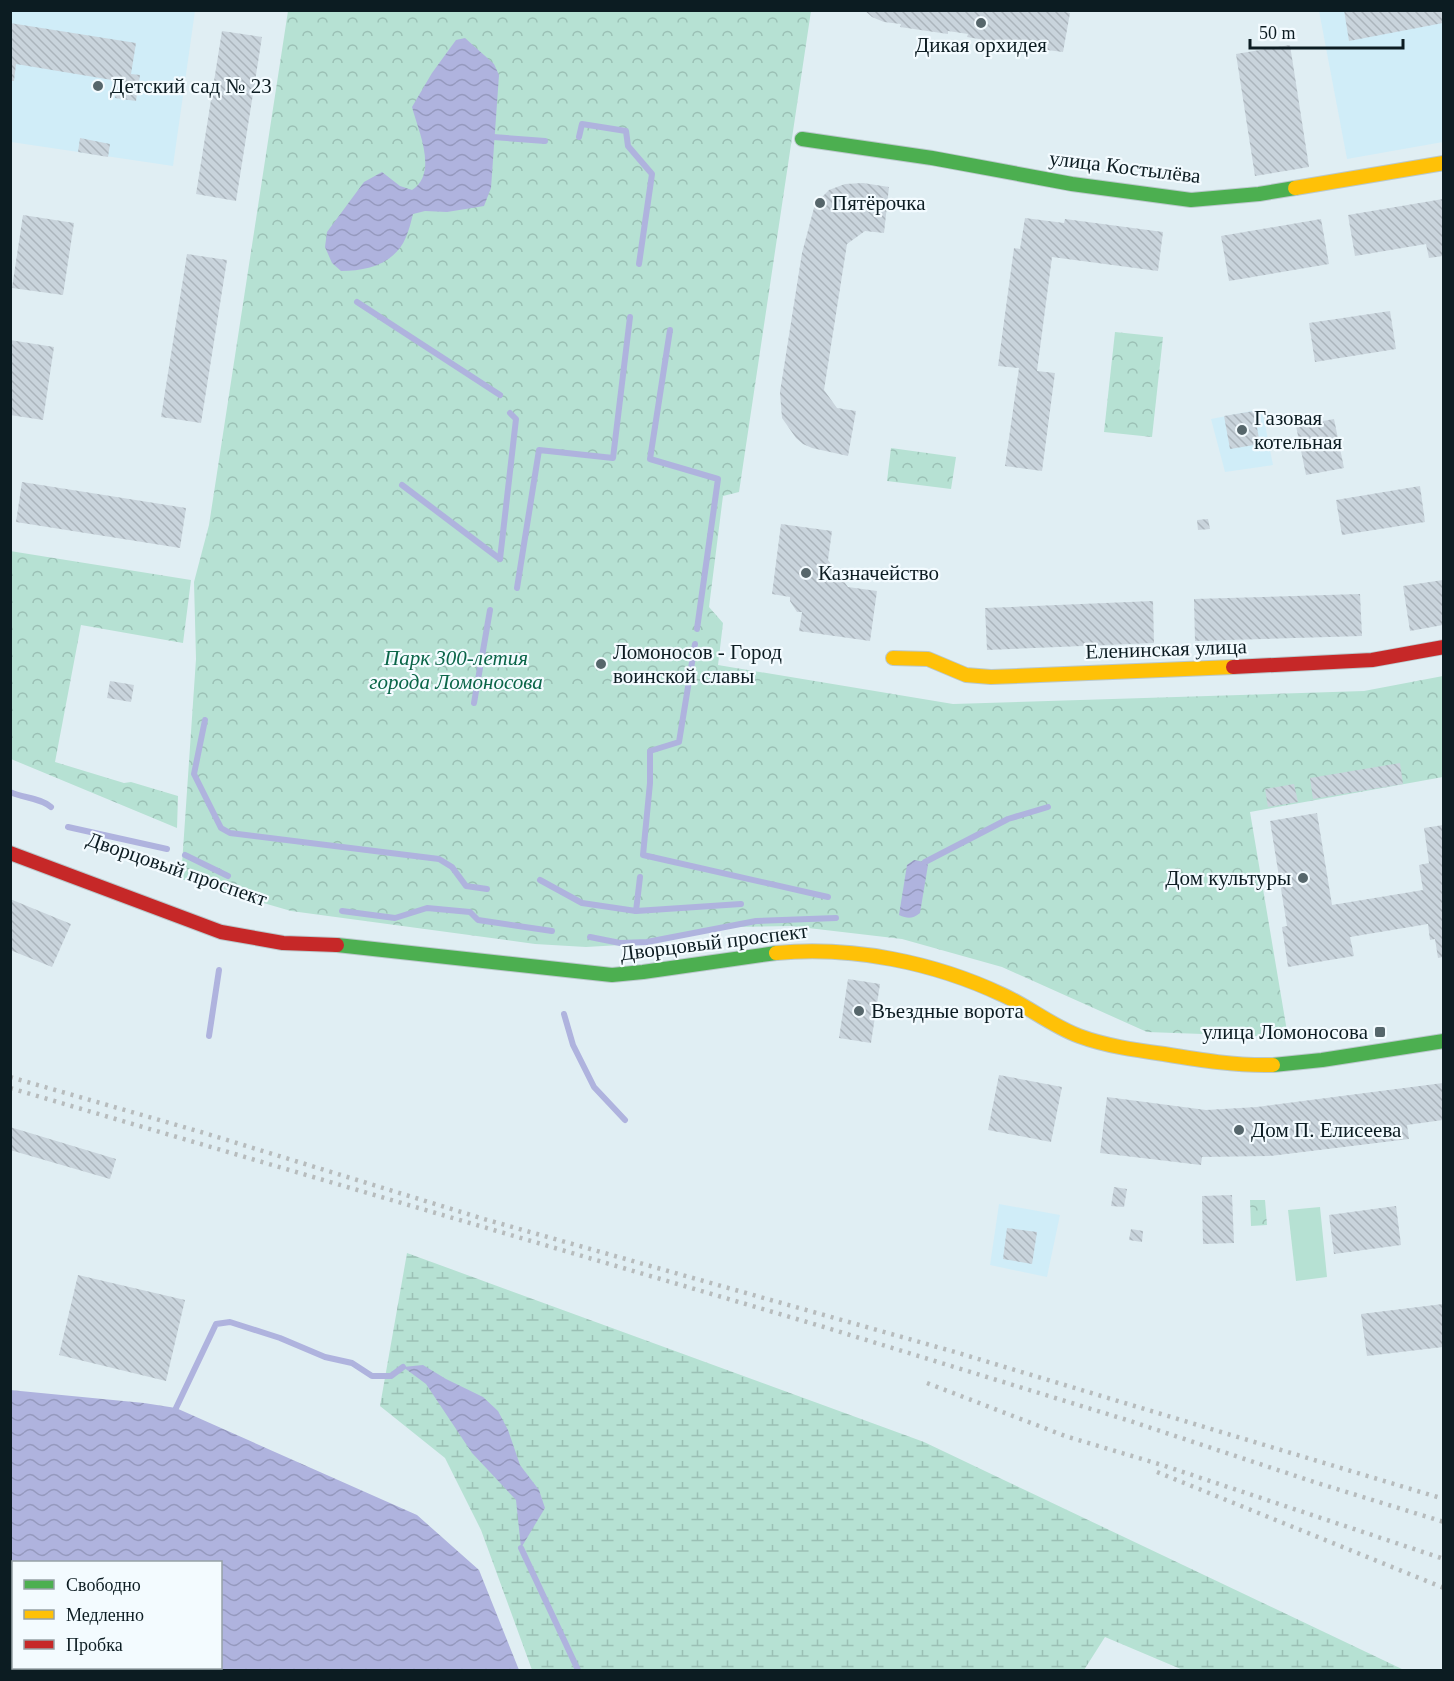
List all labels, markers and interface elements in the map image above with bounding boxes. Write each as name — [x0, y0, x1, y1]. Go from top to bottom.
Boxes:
scale bar — [1250, 12, 1403, 50]
marker: Дикая орхидея — [974, 16, 988, 30]
text: 50 m — [1259, 23, 1296, 43]
place label: Дикая орхидея — [915, 33, 1047, 57]
place label: Детский сад № 23 — [110, 74, 272, 98]
marker: Детский сад № 23 — [91, 79, 105, 93]
street label: улица Костылёва — [1048, 146, 1203, 188]
place label: Пятёрочка — [832, 191, 926, 215]
marker: Пятёрочка — [813, 196, 827, 210]
place label: Газовая котельная — [1254, 406, 1342, 454]
marker: Газовая котельная — [1235, 423, 1249, 437]
place label: Казначейство — [818, 561, 939, 585]
marker: Казначейство — [799, 566, 813, 580]
street label: Еленинская улица — [1085, 634, 1248, 664]
place label: Ломоносов - Город воинской славы — [613, 640, 782, 688]
park label: Парк 300-летия города Ломоносова — [369, 646, 543, 694]
marker: Ломоносов - Город воинской славы — [594, 657, 608, 671]
street label: Дворцовый проспект — [84, 827, 270, 911]
place label: Дом культуры — [1165, 866, 1291, 890]
marker: Дом культуры — [1296, 871, 1310, 885]
street label: Дворцовый проспект — [619, 919, 809, 965]
place label: Въездные ворота — [871, 999, 1024, 1023]
marker: Въездные ворота — [852, 1004, 866, 1018]
place label: улица Ломоносова — [1202, 1020, 1369, 1044]
marker: улица Ломоносова — [1373, 1025, 1387, 1039]
place label: Дом П. Елисеева — [1251, 1118, 1402, 1142]
marker: Дом П. Елисеева — [1232, 1123, 1246, 1137]
legend — [12, 1561, 222, 1669]
text: Свободно — [66, 1575, 141, 1595]
text: Медленно — [66, 1605, 144, 1625]
text: Пробка — [66, 1635, 123, 1655]

